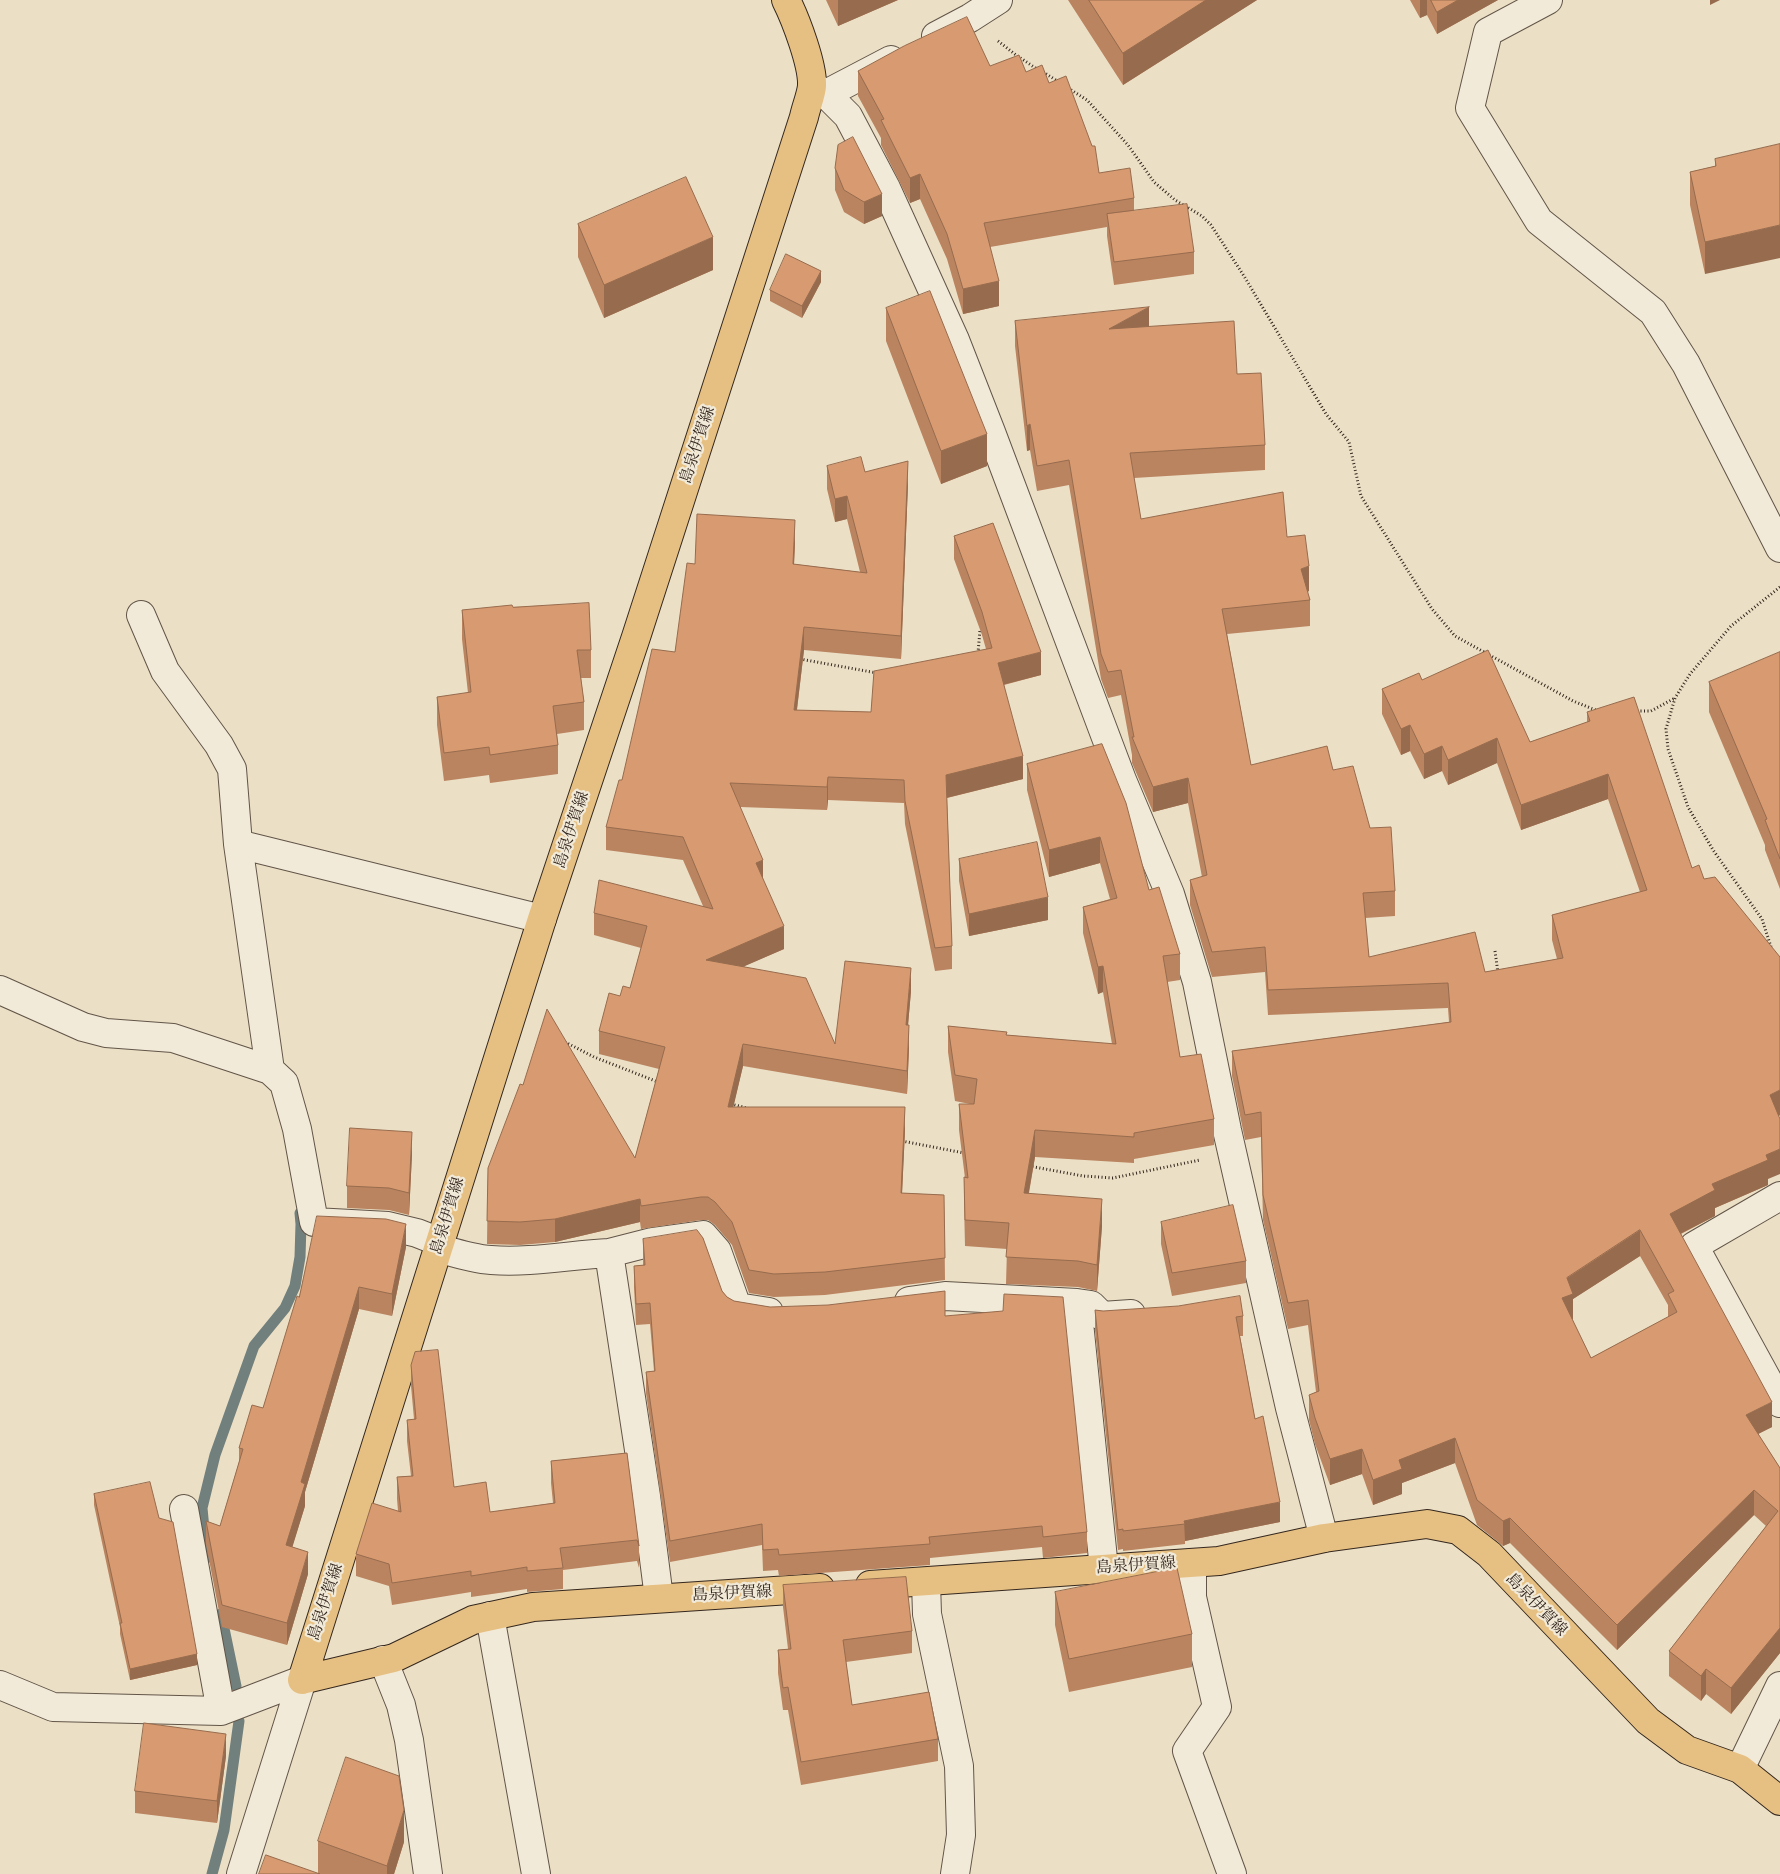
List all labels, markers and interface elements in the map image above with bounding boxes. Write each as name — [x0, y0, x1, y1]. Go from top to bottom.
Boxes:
street label: 島泉伊賀線 — [677, 404, 719, 486]
street label: 島泉伊賀線 — [551, 789, 593, 871]
street label: 島泉伊賀線 — [427, 1175, 469, 1257]
street label: 島泉伊賀線 — [1095, 1554, 1177, 1578]
street label: 島泉伊賀線 — [305, 1561, 347, 1643]
street label: 島泉伊賀線 — [1501, 1570, 1571, 1640]
street label: 島泉伊賀線 — [692, 1582, 772, 1606]

